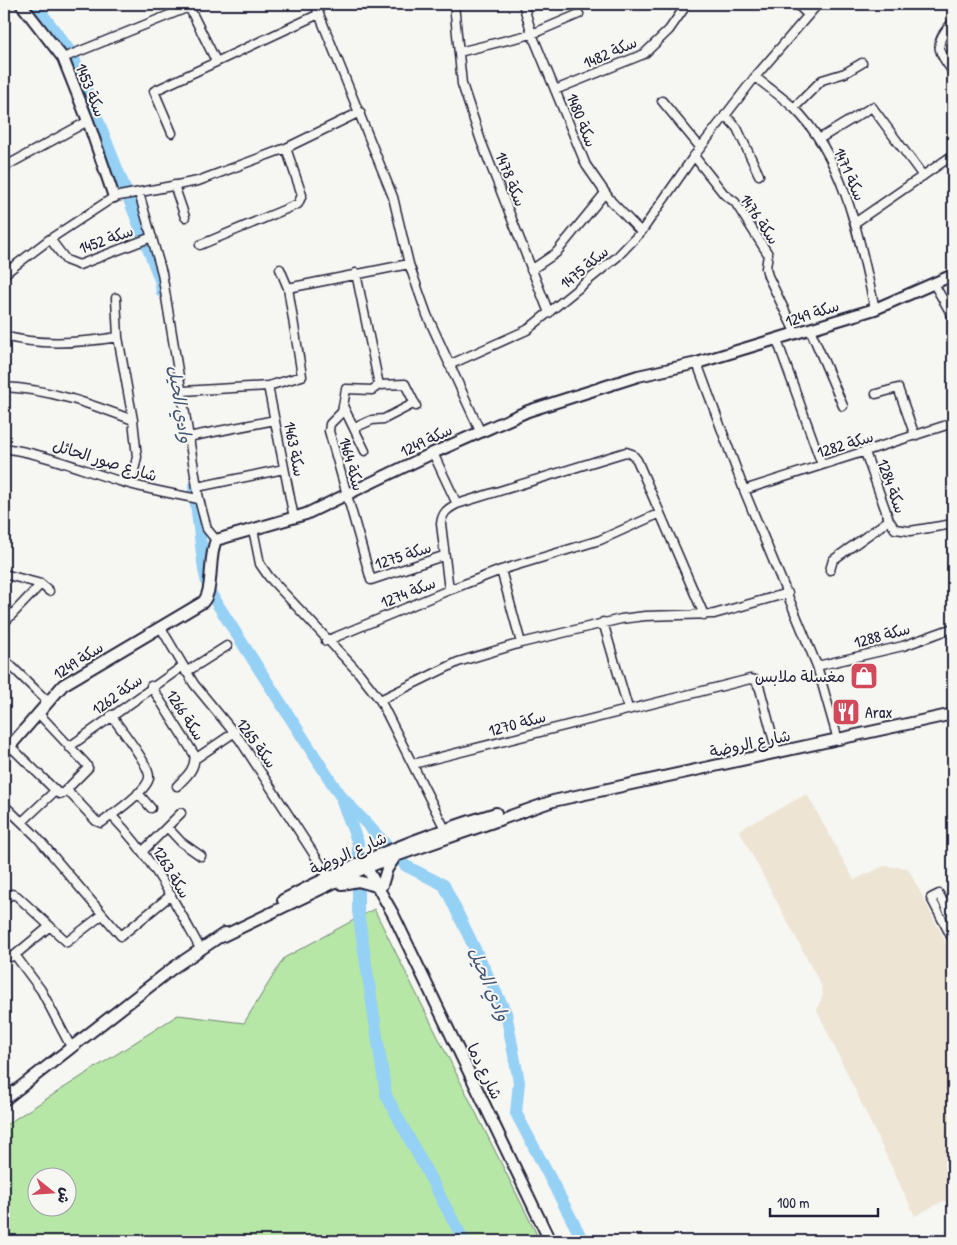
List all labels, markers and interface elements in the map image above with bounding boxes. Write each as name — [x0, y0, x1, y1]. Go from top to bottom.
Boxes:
street label: سكة 1482 — [580, 30, 640, 74]
street label: سكة 1453 — [70, 60, 112, 120]
street label: سكة 1480 — [561, 90, 603, 150]
street label: سكة 1471 — [829, 144, 871, 204]
street label: سكة 1478 — [490, 148, 532, 210]
street label: سكة 1476 — [735, 189, 785, 249]
street label: سكة 1452 — [76, 219, 136, 259]
street label: سكة 1475 — [555, 240, 613, 294]
street label: سكة 1249 — [782, 294, 842, 332]
water label: وادي الحيل — [161, 363, 199, 445]
street label: سكة 1249 — [396, 418, 456, 462]
street label: سكة 1463 — [279, 420, 311, 478]
street label: سكة 1282 — [814, 425, 876, 463]
street label: شارع صور الحائل — [50, 434, 160, 487]
street label: سكة 1464 — [334, 435, 370, 493]
street label: سكة 1284 — [872, 456, 912, 516]
street label: سكة 1275 — [372, 536, 434, 574]
street label: سكة 1274 — [377, 571, 439, 613]
street label: سكة 1288 — [851, 617, 913, 653]
street label: سكة 1249 — [49, 636, 107, 684]
shop icon: مغسلة ملابس — [849, 661, 879, 691]
place label: مغسلة ملابس — [755, 665, 845, 687]
street label: سكة 1262 — [87, 668, 147, 720]
street label: سكة 1266 — [161, 685, 211, 745]
restaurant icon: Arax — [831, 697, 861, 727]
place label: Arax — [865, 701, 892, 723]
street label: سكة 1270 — [486, 705, 548, 741]
street label: سكة 1265 — [231, 714, 283, 772]
street label: شارع الروضة — [708, 724, 793, 763]
street label: شارع الروضة — [306, 826, 390, 881]
street label: سكة 1263 — [148, 842, 196, 902]
water label: وادي الحيل — [462, 943, 517, 1026]
street label: شارع دما — [461, 1039, 508, 1103]
north arrow — [28, 1168, 78, 1218]
scale bar — [770, 1185, 877, 1217]
text: ش — [54, 1186, 76, 1206]
text: 100 m — [777, 1192, 810, 1213]

